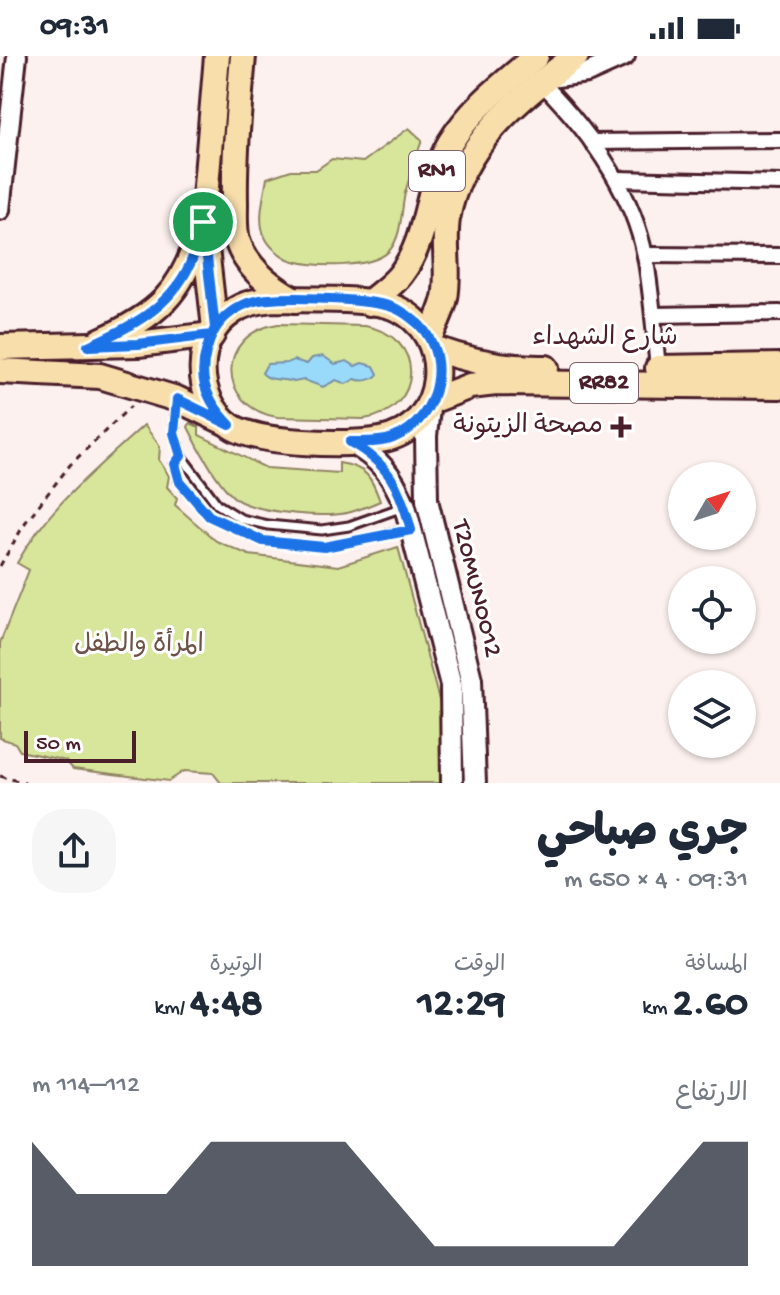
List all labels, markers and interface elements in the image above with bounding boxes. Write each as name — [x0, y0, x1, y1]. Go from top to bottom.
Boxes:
text: 09:31 — [40, 11, 109, 46]
road number: RN1 — [409, 151, 465, 191]
pin — [169, 188, 237, 256]
icon: arrive — [181, 200, 225, 244]
street label: شارع الشهداء — [532, 324, 678, 355]
road number: RR82 — [570, 363, 638, 403]
place label: مصحة الزيتونة — [453, 412, 603, 443]
marker: مصحة الزيتونة — [610, 416, 632, 438]
north arrow — [668, 462, 756, 550]
map controls — [668, 462, 756, 758]
street label: T20MUN0012 — [443, 515, 507, 661]
button: locate — [668, 566, 756, 654]
park label: المرأة والطفل — [74, 627, 204, 662]
button: layers — [668, 670, 756, 758]
scale bar — [24, 727, 136, 763]
text: 50 m — [36, 732, 81, 758]
button: share — [32, 809, 116, 893]
text: جري صباحي — [537, 810, 748, 862]
text: 09:31 · 4 × 650 m — [564, 866, 748, 897]
text: الوتيرة — [210, 953, 263, 979]
text: الوقت — [454, 953, 505, 979]
text: المسافة — [685, 953, 748, 979]
text: 4:48 — [190, 982, 263, 1029]
text: 12:29 — [417, 982, 505, 1029]
text: 2.60 — [673, 982, 748, 1029]
text: /km — [154, 996, 190, 1022]
text: km — [642, 996, 673, 1022]
text: 112–114 m — [32, 1071, 140, 1102]
text: الارتفاع — [675, 1080, 748, 1111]

